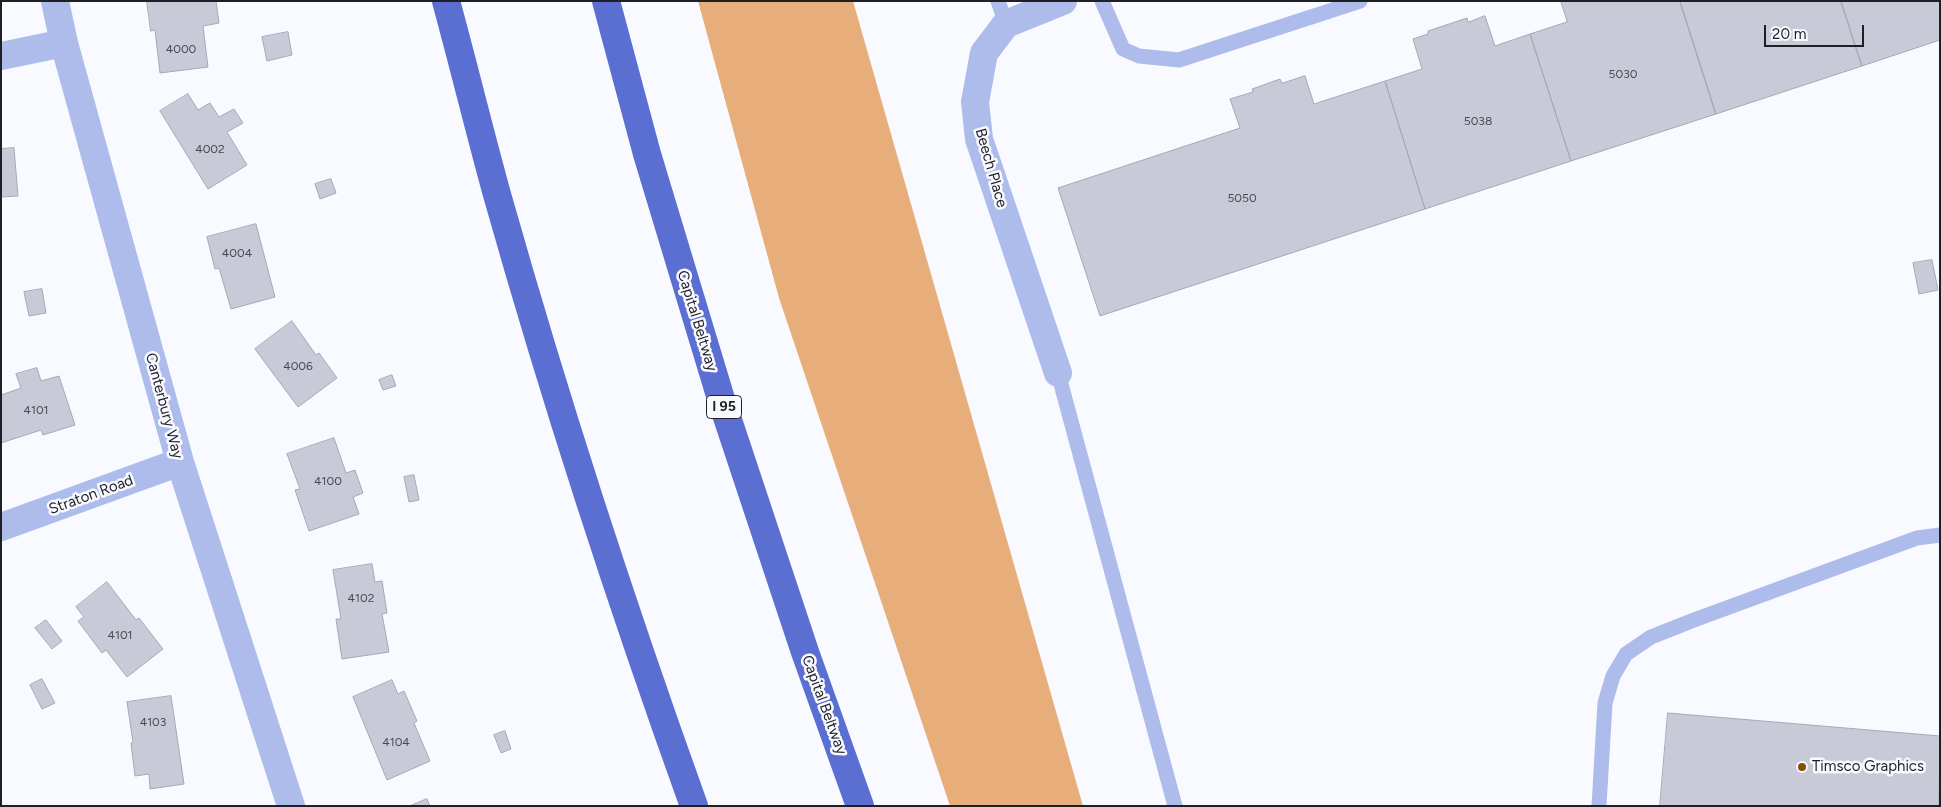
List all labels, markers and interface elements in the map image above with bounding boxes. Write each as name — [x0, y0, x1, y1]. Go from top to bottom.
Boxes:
scale bar — [1766, 15, 1866, 47]
text: 20 m — [1772, 25, 1806, 43]
house number: 4000 — [166, 42, 196, 56]
house number: 5030 — [1609, 67, 1637, 81]
house number: 5038 — [1464, 114, 1492, 128]
street label: Beech Place — [971, 126, 1011, 210]
house number: 4002 — [195, 142, 225, 156]
house number: 5050 — [1227, 191, 1257, 205]
house number: 4004 — [222, 246, 252, 260]
street label: Capital Beltway — [673, 268, 721, 374]
street label: Canterbury Way — [141, 351, 187, 461]
house number: 4006 — [283, 359, 313, 373]
road number: I 95 — [706, 396, 742, 418]
house number: 4101 — [23, 403, 49, 417]
street label: Straton Road — [46, 471, 136, 519]
house number: 4100 — [314, 474, 342, 488]
house number: 4102 — [348, 591, 374, 605]
house number: 4101 — [107, 628, 133, 642]
street label: Capital Beltway — [798, 653, 850, 757]
house number: 4103 — [140, 715, 166, 729]
house number: 4104 — [382, 735, 410, 749]
place label: Timsco Graphics — [1812, 758, 1924, 776]
marker: Timsco Graphics — [1796, 761, 1808, 773]

